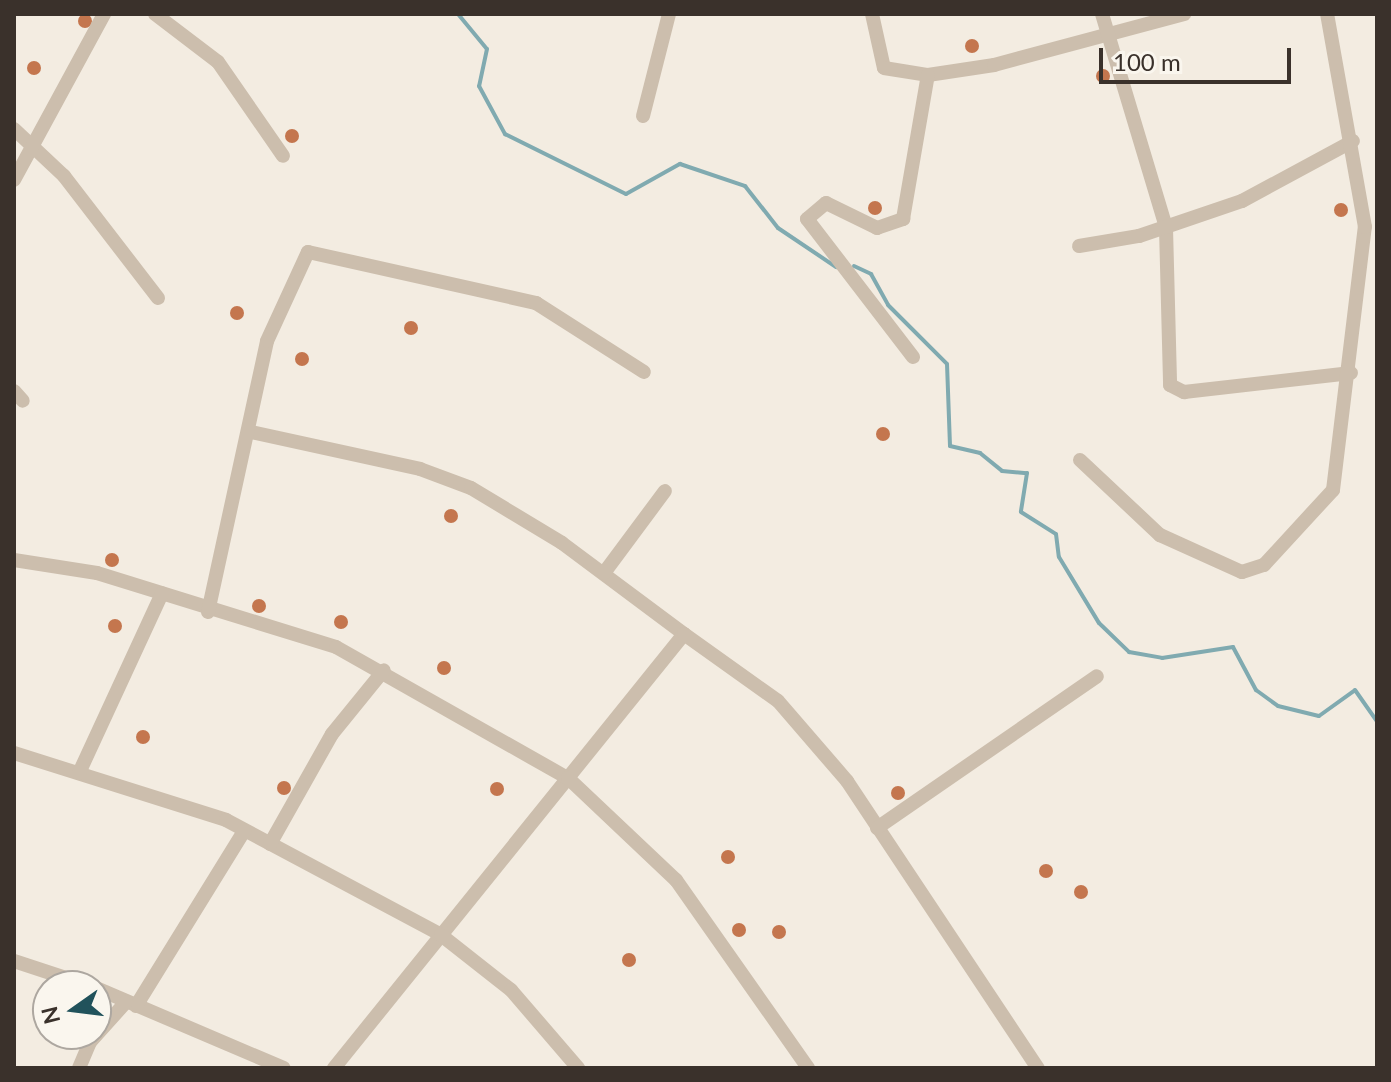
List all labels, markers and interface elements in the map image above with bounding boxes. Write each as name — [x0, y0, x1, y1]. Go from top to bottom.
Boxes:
scale bar — [1103, 32, 1295, 82]
text: 100 m — [1113, 47, 1181, 76]
north arrow — [32, 970, 112, 1050]
text: N — [35, 1004, 65, 1027]

